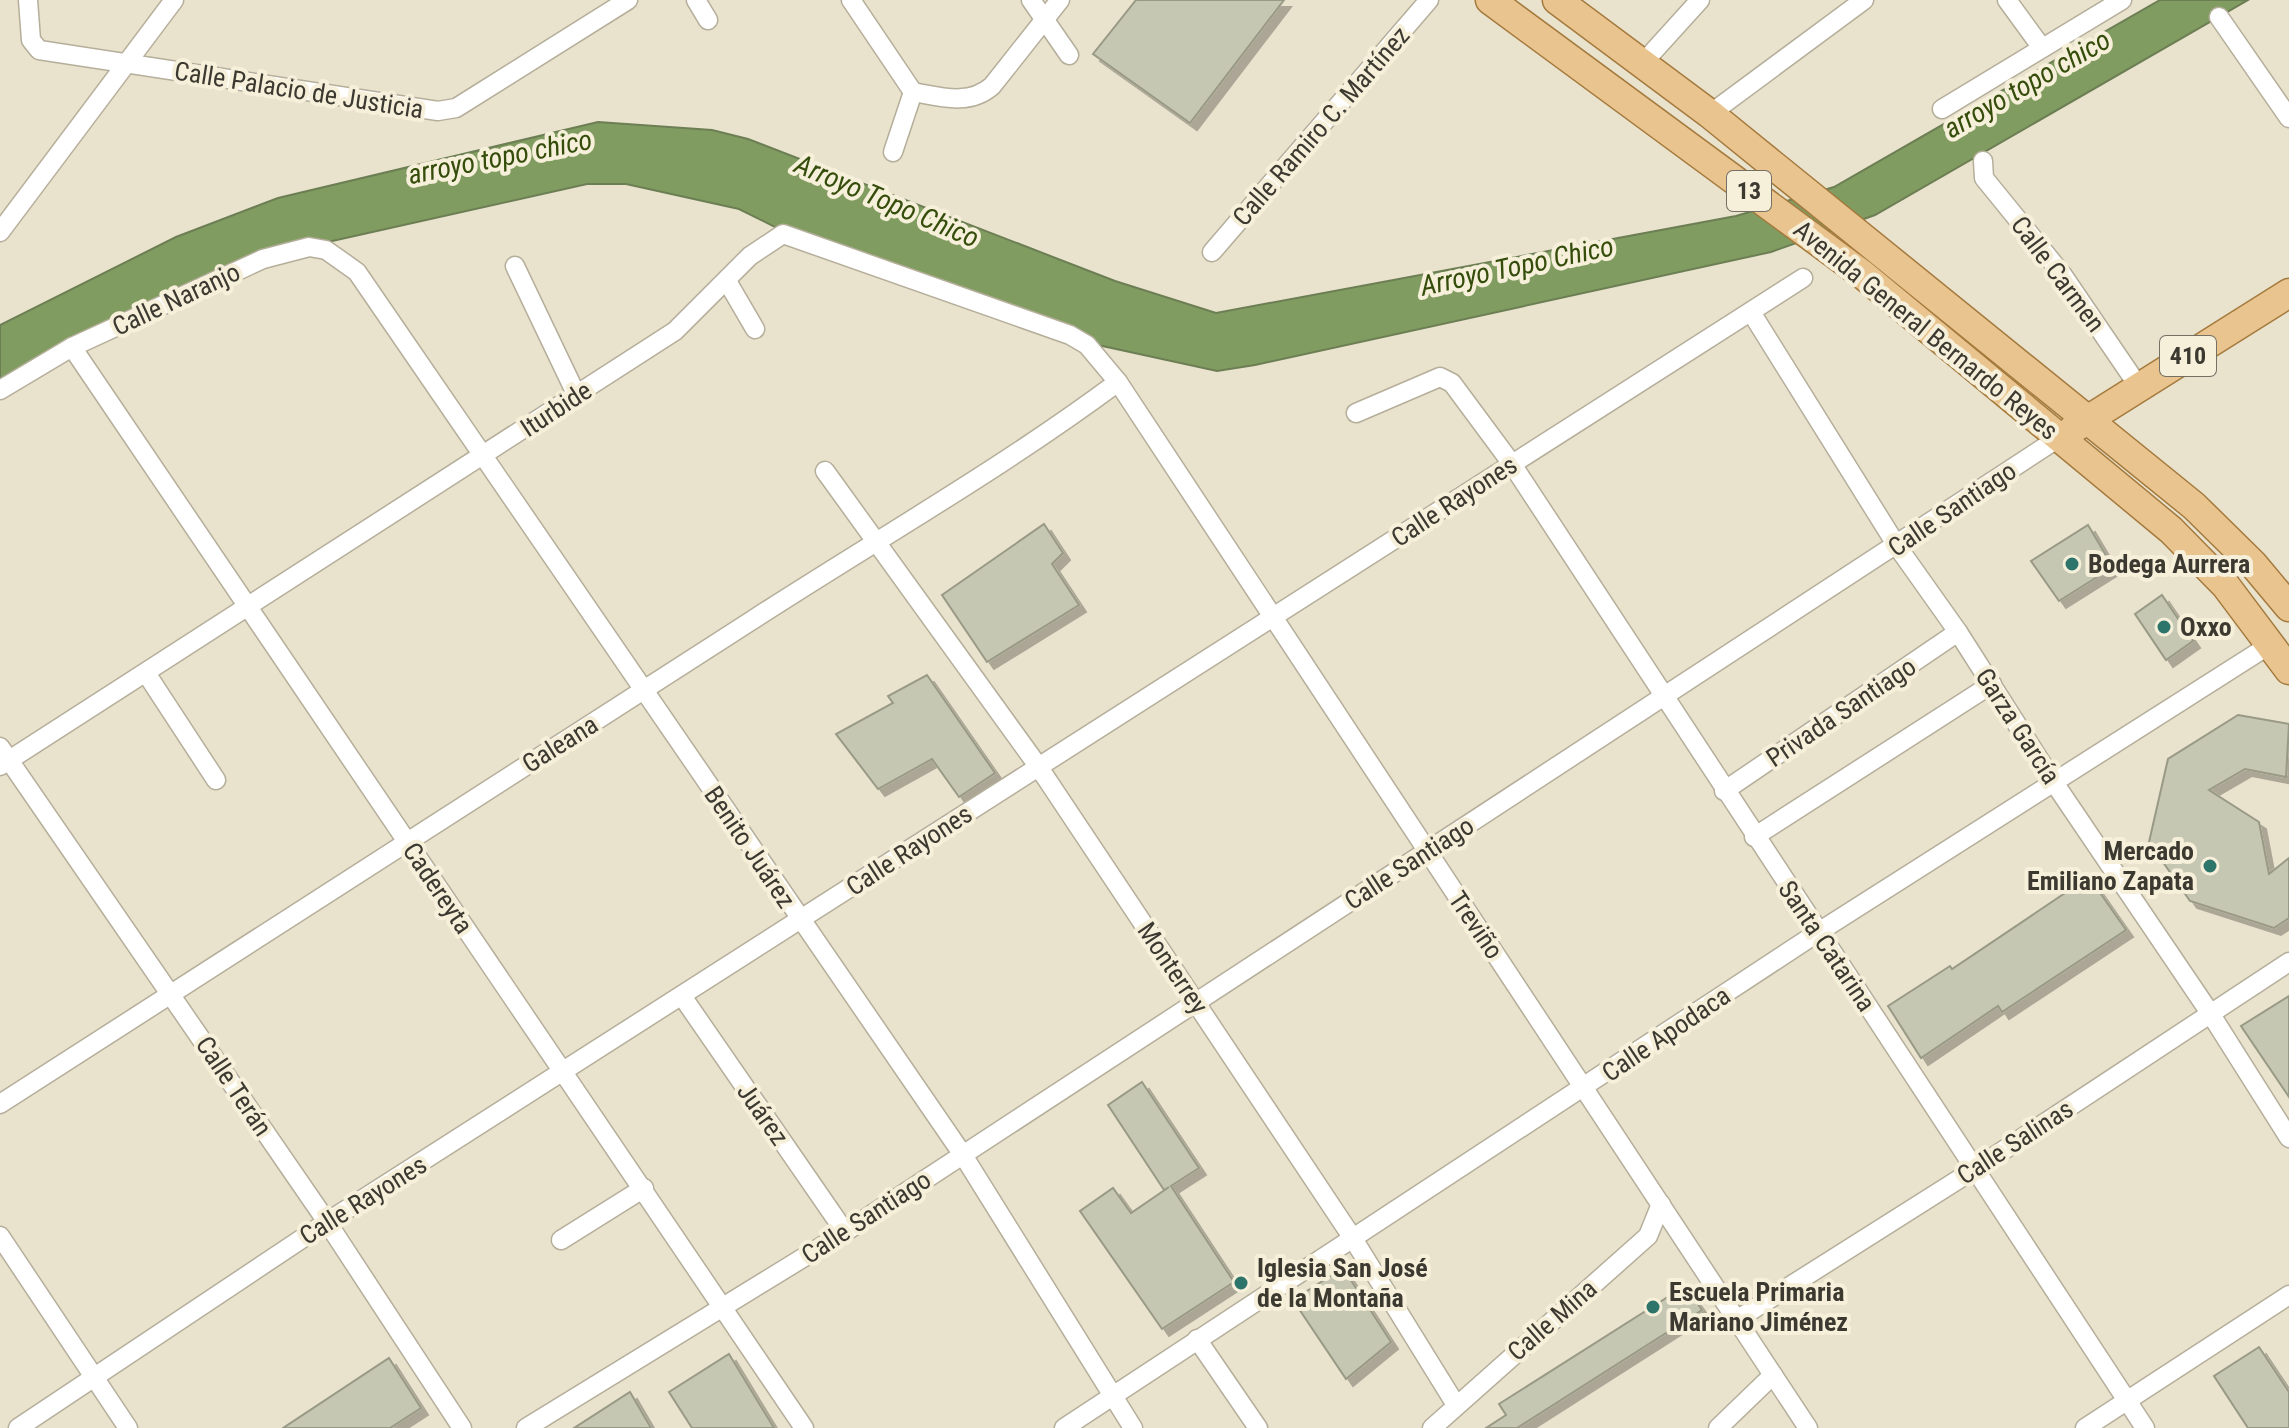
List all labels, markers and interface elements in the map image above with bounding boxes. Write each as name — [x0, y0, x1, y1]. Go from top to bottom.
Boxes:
street label: Calle Ramiro C. Martínez — [1226, 20, 1416, 232]
water label: arroyo topo chico — [1938, 23, 2116, 145]
street label: Calle Palacio de Justicia — [172, 56, 426, 124]
water label: arroyo topo chico — [405, 123, 595, 191]
water label: Arroyo Topo Chico — [789, 147, 984, 255]
road number: 13 — [1727, 171, 1771, 211]
street label: Calle Carmen — [2005, 210, 2111, 338]
street label: Avenida General Bernardo Reyes — [1788, 214, 2064, 446]
water label: Arroyo Topo Chico — [1416, 229, 1617, 303]
street label: Calle Naranjo — [107, 256, 245, 342]
road number: 410 — [2160, 336, 2216, 376]
street label: Iturbide — [515, 375, 597, 443]
street label: Calle Rayones — [1386, 449, 1522, 553]
street label: Calle Santiago — [1882, 455, 2022, 563]
place label: Bodega Aurrera — [2088, 549, 2250, 579]
marker: Bodega Aurrera — [2063, 555, 2081, 573]
place label: Oxxo — [2180, 612, 2232, 642]
marker: Oxxo — [2155, 618, 2173, 636]
street label: Privada Santiago — [1761, 651, 1921, 773]
street label: Garza García — [1970, 663, 2066, 789]
street label: Galeana — [517, 709, 603, 779]
street label: Benito Juárez — [698, 780, 802, 914]
street label: Calle Rayones — [841, 798, 977, 902]
street label: Calle Santiago — [1339, 810, 1479, 916]
place label: Mercado Emiliano Zapata — [2027, 836, 2194, 896]
street label: Cadereyta — [397, 837, 479, 939]
marker: Mercado Emiliano Zapata — [2201, 857, 2219, 875]
street label: Santa Catarina — [1772, 875, 1882, 1017]
street label: Treviño — [1443, 886, 1509, 964]
street label: Monterrey — [1132, 917, 1215, 1019]
street label: Calle Apodaca — [1596, 980, 1736, 1088]
street label: Calle Terán — [190, 1030, 278, 1142]
street label: Juárez — [731, 1077, 795, 1151]
street label: Calle Salinas — [1951, 1093, 2079, 1191]
street label: Calle Rayones — [294, 1149, 432, 1251]
street label: Calle Santiago — [796, 1164, 936, 1270]
place label: Iglesia San José de la Montaña — [1257, 1253, 1428, 1313]
street label: Calle Mina — [1501, 1273, 1603, 1367]
marker: Iglesia San José de la Montaña — [1232, 1274, 1250, 1292]
place label: Escuela Primaria Mariano Jiménez — [1669, 1277, 1848, 1337]
marker: Escuela Primaria Mariano Jiménez — [1644, 1298, 1662, 1316]

